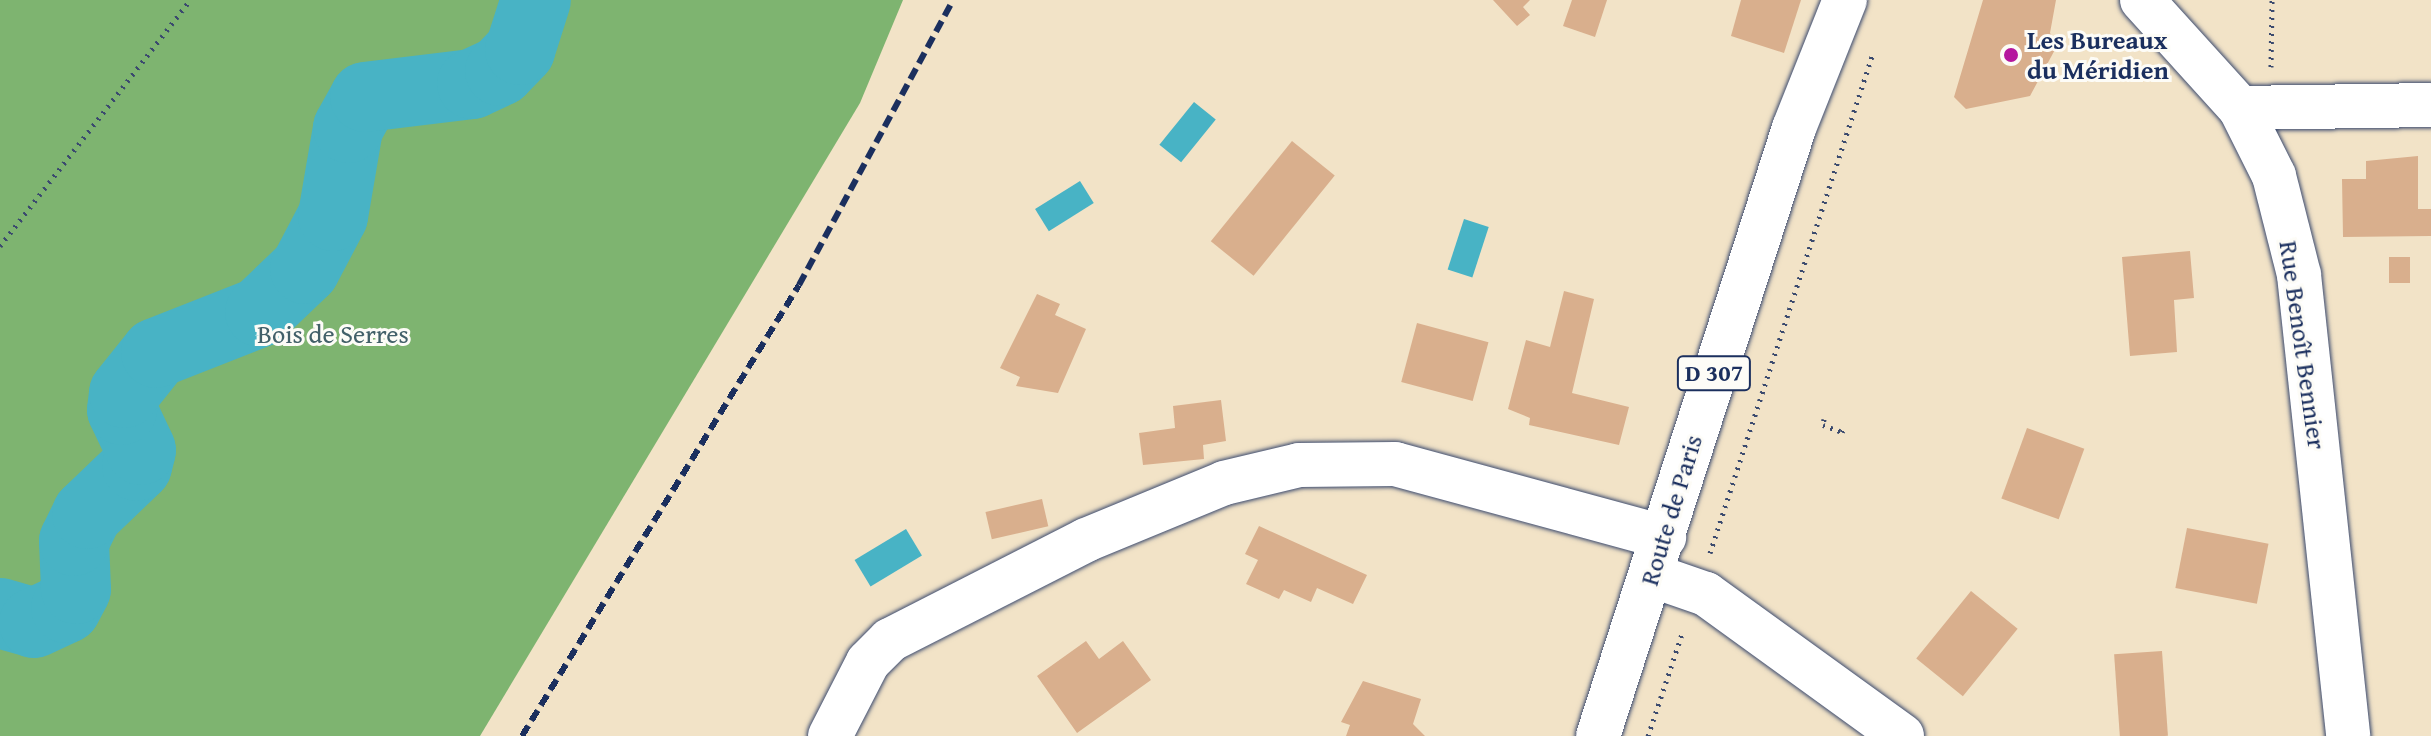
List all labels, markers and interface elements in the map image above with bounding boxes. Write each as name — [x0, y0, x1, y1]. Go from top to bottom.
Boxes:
place label: Les Bureaux du Méridien — [2027, 24, 2169, 86]
marker: Les Bureaux du Méridien — [2002, 46, 2020, 64]
street label: Rue Benoît Bennier — [2273, 239, 2333, 451]
park label: Bois de Serres — [257, 318, 409, 350]
road number: D 307 — [1676, 353, 1752, 393]
street label: Route de Paris — [1633, 431, 1709, 589]

